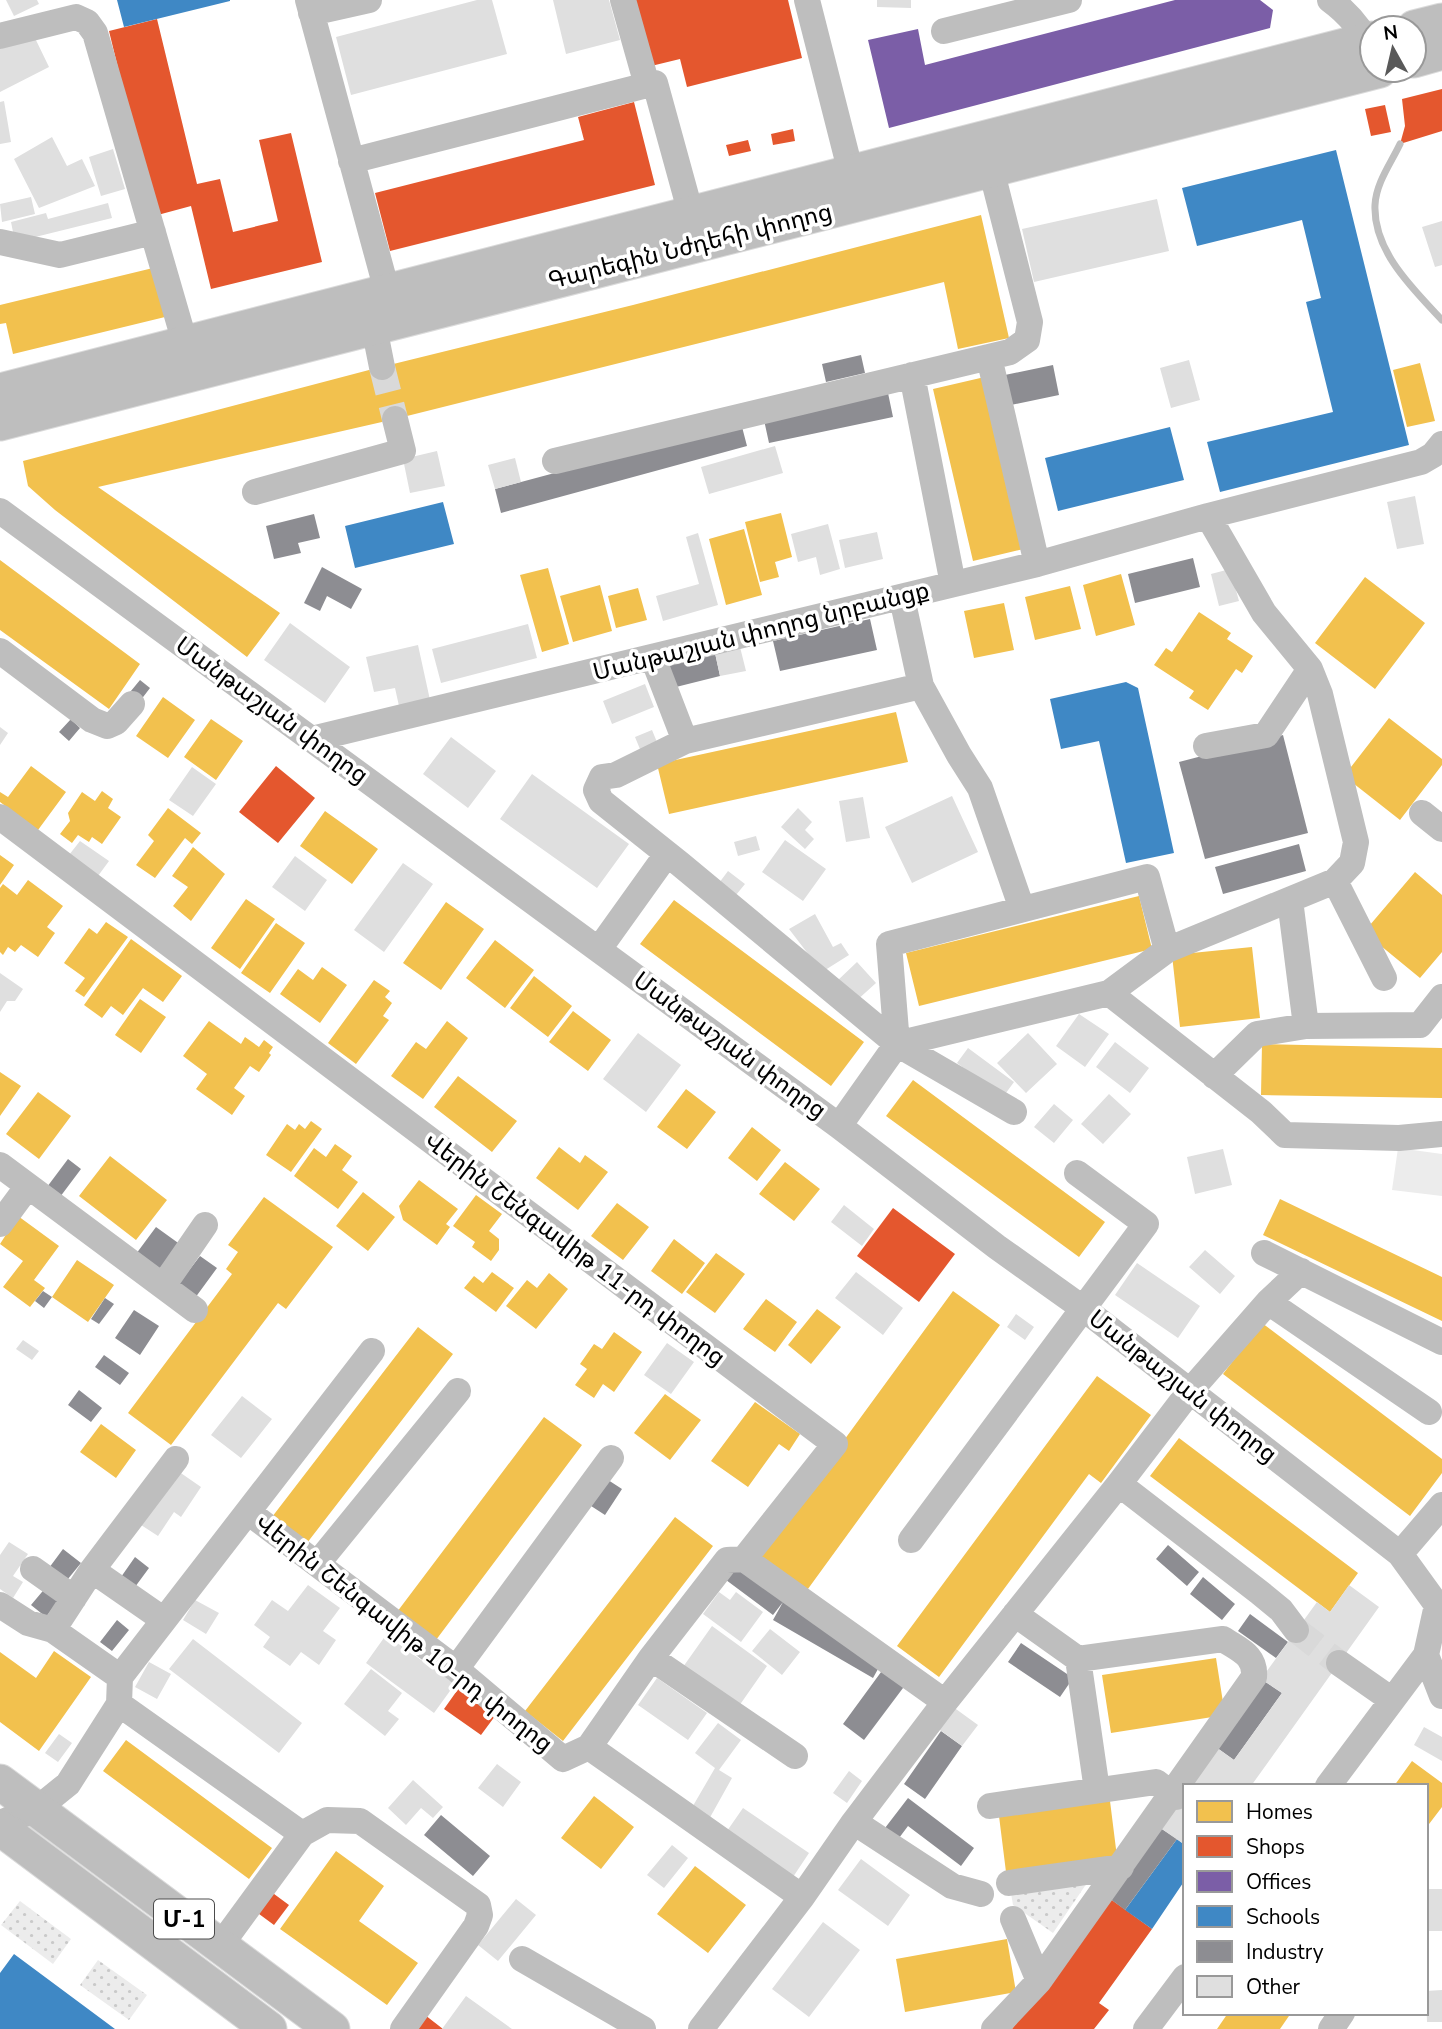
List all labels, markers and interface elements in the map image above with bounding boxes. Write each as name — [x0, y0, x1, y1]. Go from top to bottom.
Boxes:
north arrow — [1358, 14, 1428, 84]
text: N — [1382, 19, 1400, 47]
street label: Գարեգին Նժդեհի փողոց — [545, 195, 835, 297]
street label: Մանթաշյան փողոց նրբանցք — [589, 574, 933, 688]
street label: Մանթաշյան փողոց — [169, 629, 375, 791]
street label: Մանթաշյան փողոց — [627, 964, 833, 1126]
street label: Վերին Շենգավիթ 11-րդ փողոց — [418, 1125, 732, 1373]
street label: Մանթաշյան փողոց — [1082, 1302, 1284, 1470]
street label: Վերին Շենգավիթ 10-րդ փողոց — [248, 1507, 560, 1759]
legend — [1183, 1784, 1428, 2015]
text: Homes — [1246, 1798, 1313, 1826]
text: Shops — [1246, 1833, 1305, 1861]
text: Offices — [1246, 1868, 1311, 1896]
road number: Մ-1 — [154, 1900, 214, 1938]
text: Schools — [1246, 1903, 1320, 1931]
text: Industry — [1246, 1938, 1324, 1966]
text: Other — [1246, 1973, 1301, 2001]

